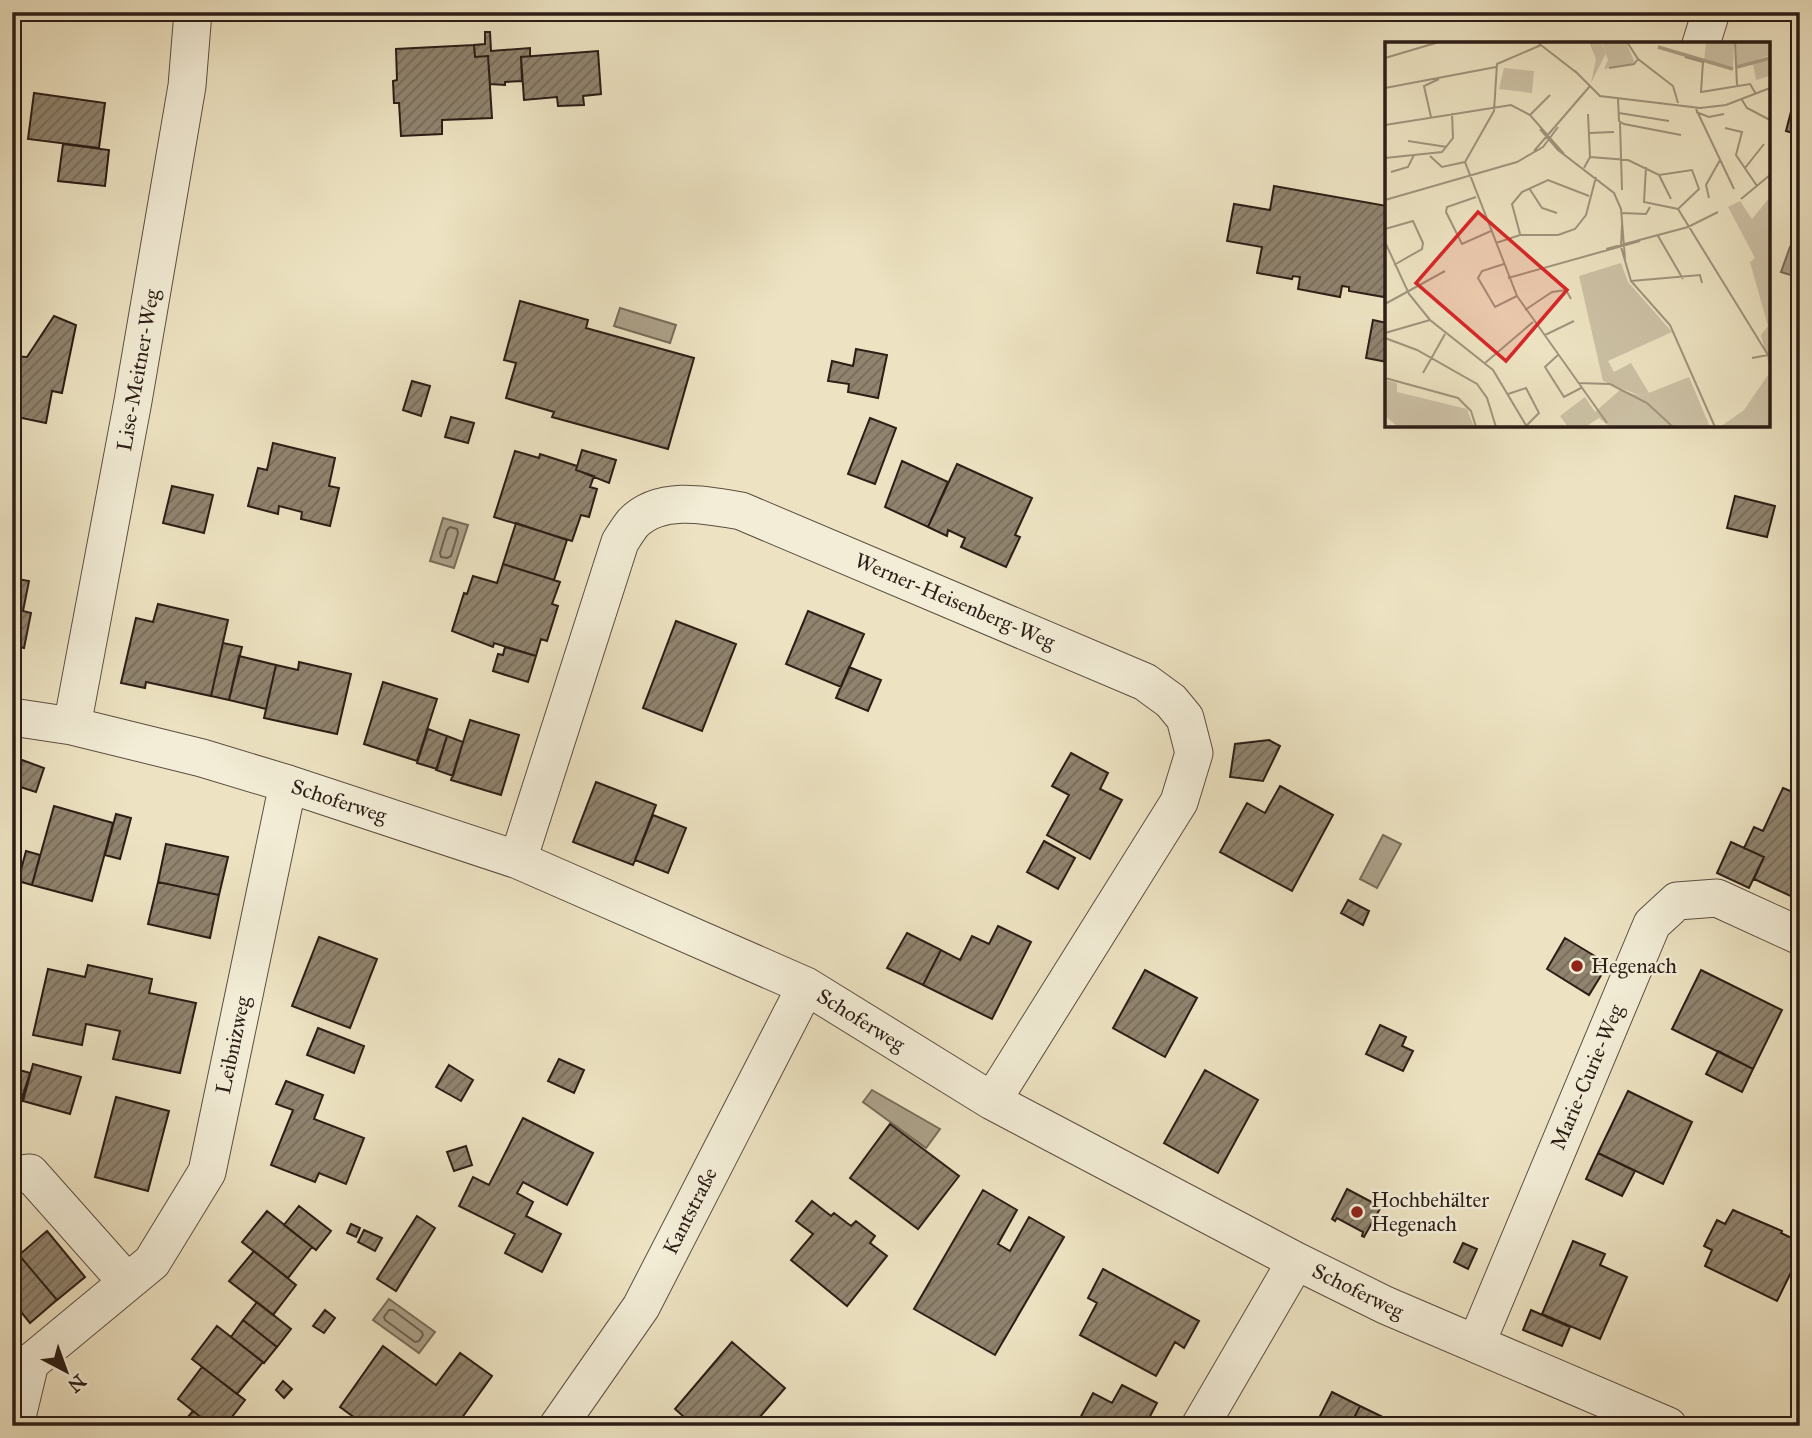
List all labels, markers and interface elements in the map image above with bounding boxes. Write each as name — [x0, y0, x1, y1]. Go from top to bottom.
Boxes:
inset map — [1385, 42, 1770, 427]
street label: Lise-Meitner-Weg — [111, 287, 165, 453]
street label: Werner-Heisenberg-Weg — [851, 547, 1059, 655]
street label: Schoferweg — [288, 773, 390, 829]
place label: Hegenach — [1591, 953, 1677, 979]
marker: Hegenach — [1569, 958, 1585, 974]
street label: Schoferweg — [812, 983, 910, 1057]
street label: Leibnizweg — [210, 994, 256, 1096]
street label: Marie-Curie-Weg — [1545, 1000, 1629, 1154]
street label: Kantstraße — [657, 1163, 723, 1259]
place label: Hochbehälter Hegenach — [1371, 1187, 1489, 1237]
marker: Hochbehälter Hegenach — [1349, 1204, 1365, 1220]
street label: Schoferweg — [1308, 1258, 1408, 1324]
north arrow — [32, 1336, 102, 1406]
text: N — [63, 1369, 90, 1397]

